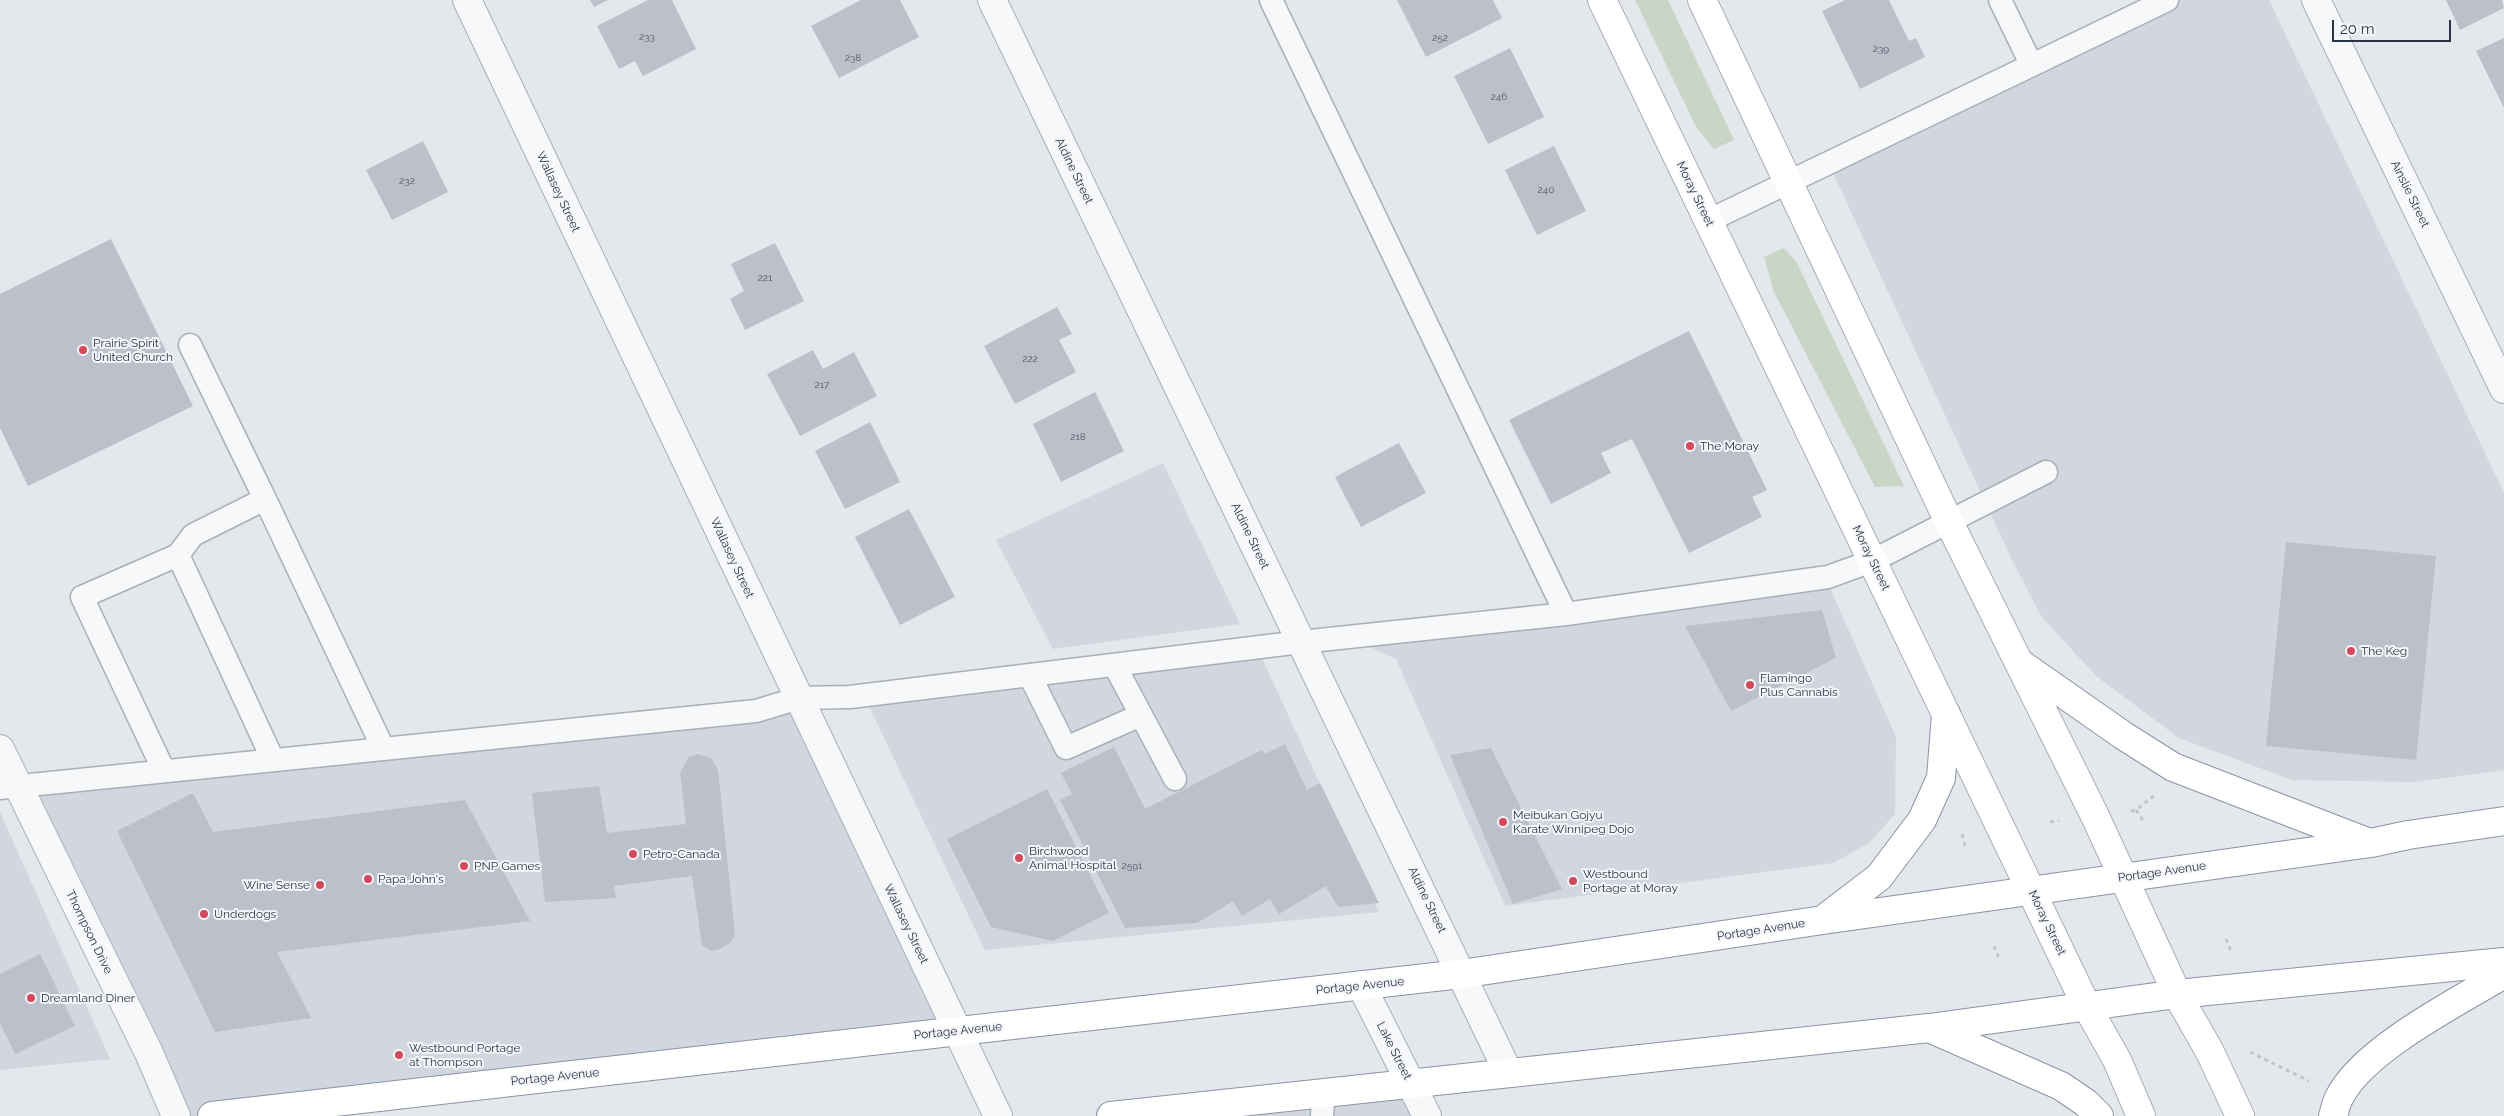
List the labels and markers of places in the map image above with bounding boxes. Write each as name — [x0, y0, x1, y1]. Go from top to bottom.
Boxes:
place label: Prairie Spirit United Church — [93, 336, 173, 364]
marker: Prairie Spirit United Church — [77, 344, 89, 356]
place label: The Moray — [1700, 439, 1759, 453]
marker: The Moray — [1684, 440, 1696, 452]
place label: The Keg — [2361, 644, 2407, 658]
marker: The Keg — [2345, 645, 2357, 657]
place label: Flamingo Plus Cannabis — [1760, 671, 1838, 699]
marker: Flamingo Plus Cannabis — [1744, 679, 1756, 691]
place label: Meibukan Gojyu Karate Winnipeg Dojo — [1513, 808, 1634, 836]
marker: Meibukan Gojyu Karate Winnipeg Dojo — [1497, 816, 1509, 828]
place label: Birchwood Animal Hospital — [1029, 844, 1116, 872]
place label: Petro-Canada — [643, 847, 720, 861]
marker: Petro-Canada — [627, 848, 639, 860]
marker: Birchwood Animal Hospital — [1013, 852, 1025, 864]
place label: PNP Games — [474, 859, 540, 873]
marker: PNP Games — [458, 860, 470, 872]
place label: Westbound Portage at Moray — [1583, 867, 1678, 895]
place label: Papa John's — [378, 872, 444, 886]
marker: Papa John's — [362, 873, 374, 885]
marker: Westbound Portage at Moray — [1567, 875, 1579, 887]
place label: Wine Sense — [244, 878, 310, 892]
marker: Wine Sense — [314, 879, 326, 891]
place label: Underdogs — [214, 907, 276, 921]
marker: Underdogs — [198, 908, 210, 920]
place label: Dreamland Diner — [41, 991, 135, 1005]
marker: Dreamland Diner — [25, 992, 37, 1004]
place label: Westbound Portage at Thompson — [409, 1041, 521, 1069]
marker: Westbound Portage at Thompson — [393, 1049, 405, 1061]

